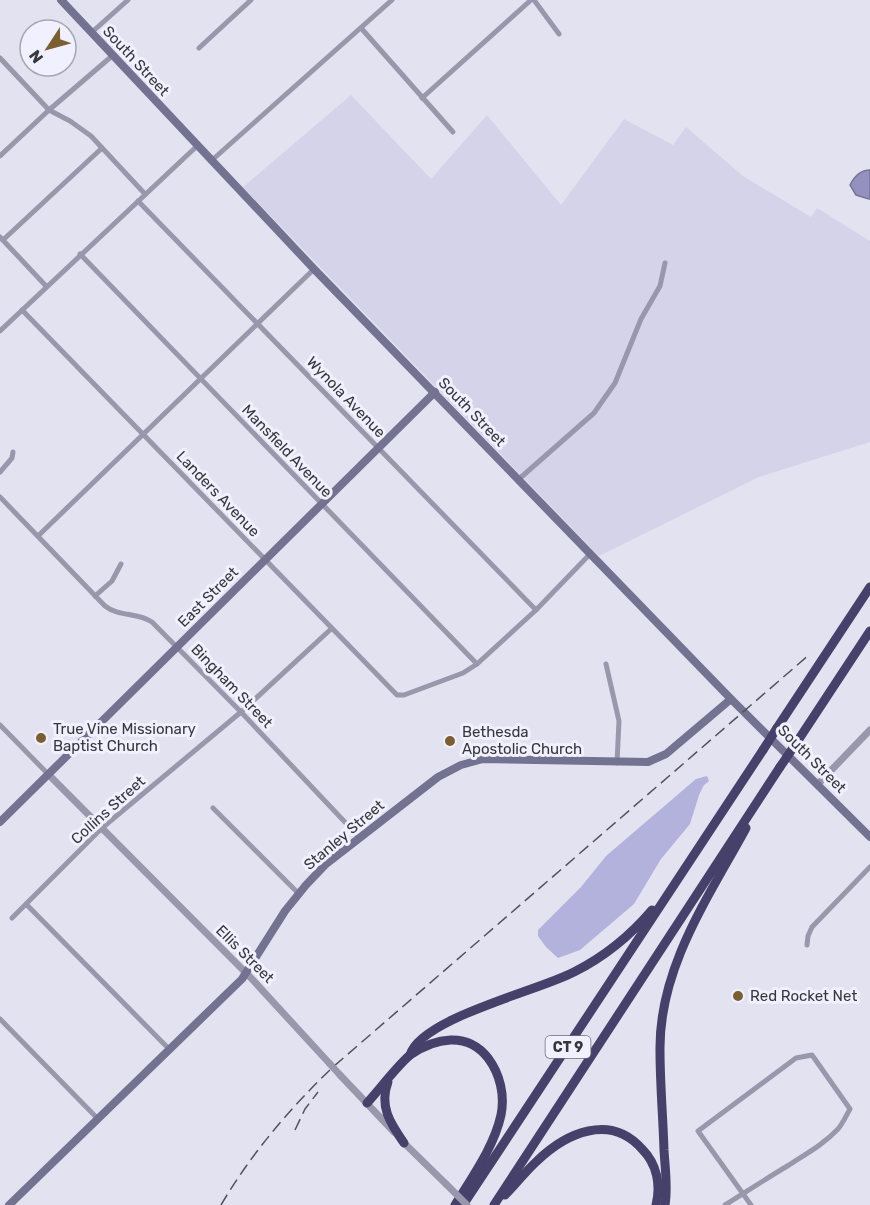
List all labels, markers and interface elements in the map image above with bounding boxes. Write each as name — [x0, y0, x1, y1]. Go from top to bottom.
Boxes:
north arrow — [18, 18, 78, 78]
street label: South Street — [99, 22, 173, 100]
text: N — [25, 46, 47, 67]
street label: Wynola Avenue — [303, 353, 389, 441]
street label: South Street — [435, 374, 509, 450]
street label: Mansfield Avenue — [238, 401, 336, 501]
street label: Landers Avenue — [173, 447, 263, 541]
street label: East Street — [174, 563, 242, 631]
street label: Bingham Street — [187, 640, 277, 732]
place label: True Vine Missionary Baptist Church — [53, 720, 196, 755]
street label: South Street — [774, 721, 850, 797]
place label: Bethesda Apostolic Church — [462, 723, 582, 758]
marker: True Vine Missionary Baptist Church — [34, 731, 48, 745]
marker: Bethesda Apostolic Church — [443, 734, 457, 748]
street label: Collins Street — [67, 772, 149, 848]
street label: Stanley Street — [300, 796, 388, 874]
street label: Ellis Street — [212, 921, 278, 987]
place label: Red Rocket Net — [750, 987, 857, 1005]
marker: Red Rocket Net — [731, 989, 745, 1003]
road number: CT 9 — [546, 1036, 590, 1058]

